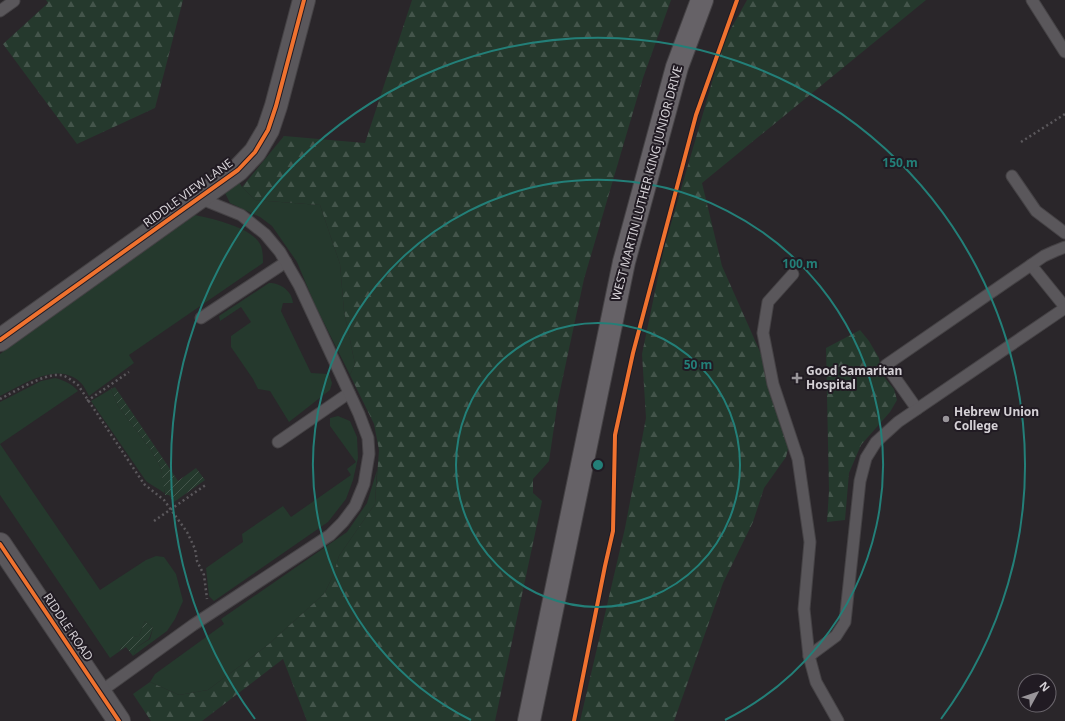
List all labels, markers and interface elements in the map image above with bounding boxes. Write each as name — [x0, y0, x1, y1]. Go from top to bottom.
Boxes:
street label: WEST MARTIN LUTHER KING JUNIOR DRIVE — [607, 63, 686, 302]
street label: RIDDLE VIEW LANE — [139, 154, 236, 231]
text: 150 m — [882, 154, 918, 171]
text: 100 m — [782, 255, 818, 272]
text: 50 m — [684, 356, 712, 373]
place label: Good Samaritan Hospital — [806, 362, 902, 393]
marker: Good Samaritan Hospital — [791, 372, 803, 384]
place label: Hebrew Union College — [954, 403, 1039, 434]
marker: Hebrew Union College — [941, 414, 951, 424]
centre of rings — [591, 458, 605, 472]
street label: RIDDLE ROAD — [40, 590, 97, 664]
north arrow — [1017, 673, 1057, 713]
text: N — [1036, 678, 1054, 695]

